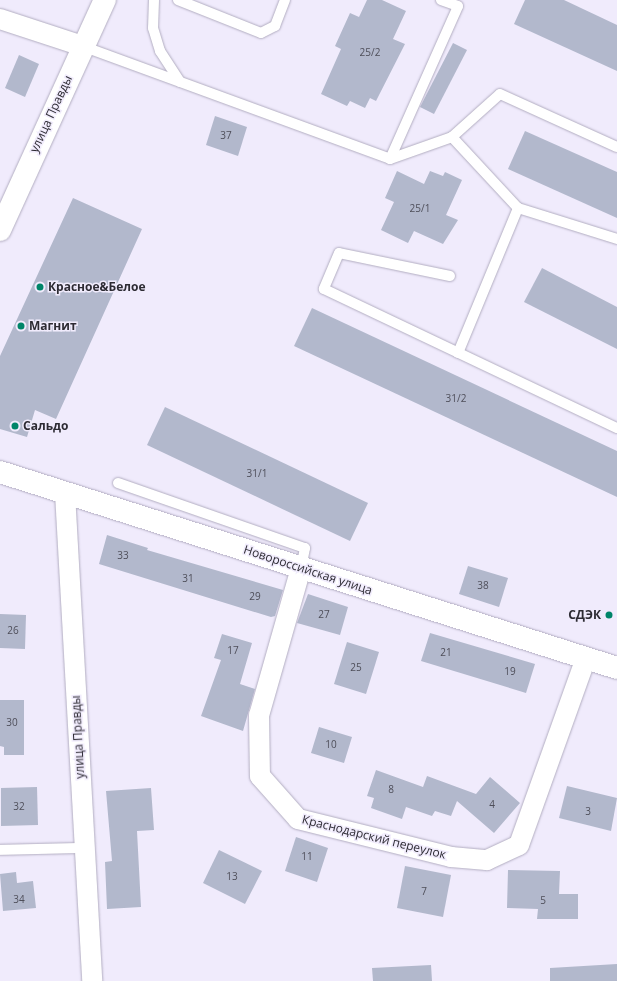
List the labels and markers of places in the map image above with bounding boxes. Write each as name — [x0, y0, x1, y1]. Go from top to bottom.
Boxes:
place label: Красное&Белое — [48, 280, 146, 294]
marker: Красное&Белое — [35, 282, 45, 292]
place label: Магнит — [29, 319, 77, 333]
marker: Магнит — [16, 321, 26, 331]
place label: Сальдо — [23, 419, 68, 433]
marker: Сальдо — [10, 421, 20, 431]
place label: СДЭК — [568, 608, 601, 622]
marker: СДЭК — [604, 610, 614, 620]

